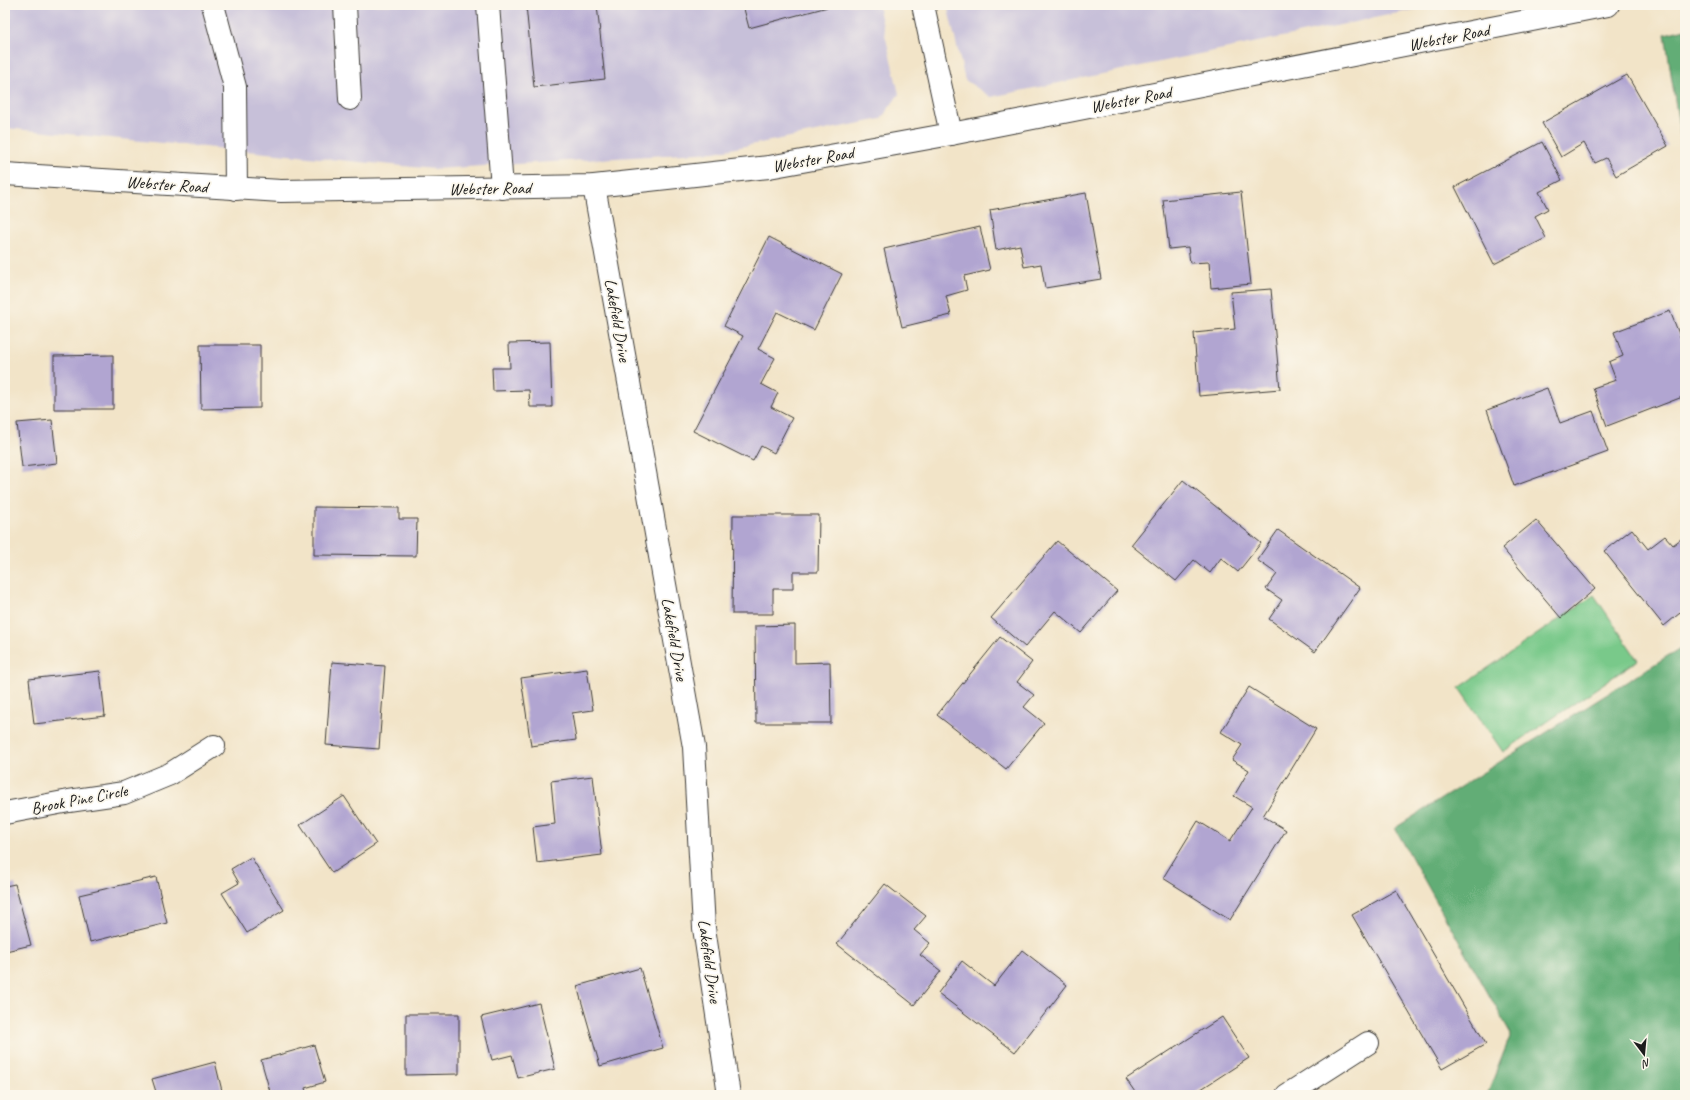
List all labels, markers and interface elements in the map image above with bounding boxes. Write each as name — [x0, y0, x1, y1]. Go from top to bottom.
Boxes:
street label: Webster Road — [1407, 19, 1494, 56]
street label: Webster Road — [1089, 81, 1176, 118]
street label: Webster Road — [771, 141, 858, 177]
street label: Webster Road — [126, 171, 212, 198]
street label: Webster Road — [449, 177, 534, 200]
street label: Lakefield Drive — [600, 277, 635, 365]
street label: Lakefield Drive — [657, 596, 692, 684]
street label: Brook Pine Circle — [29, 780, 130, 819]
street label: Lakefield Drive — [693, 918, 726, 1006]
north arrow — [1624, 1034, 1664, 1074]
text: N — [1639, 1056, 1652, 1072]

